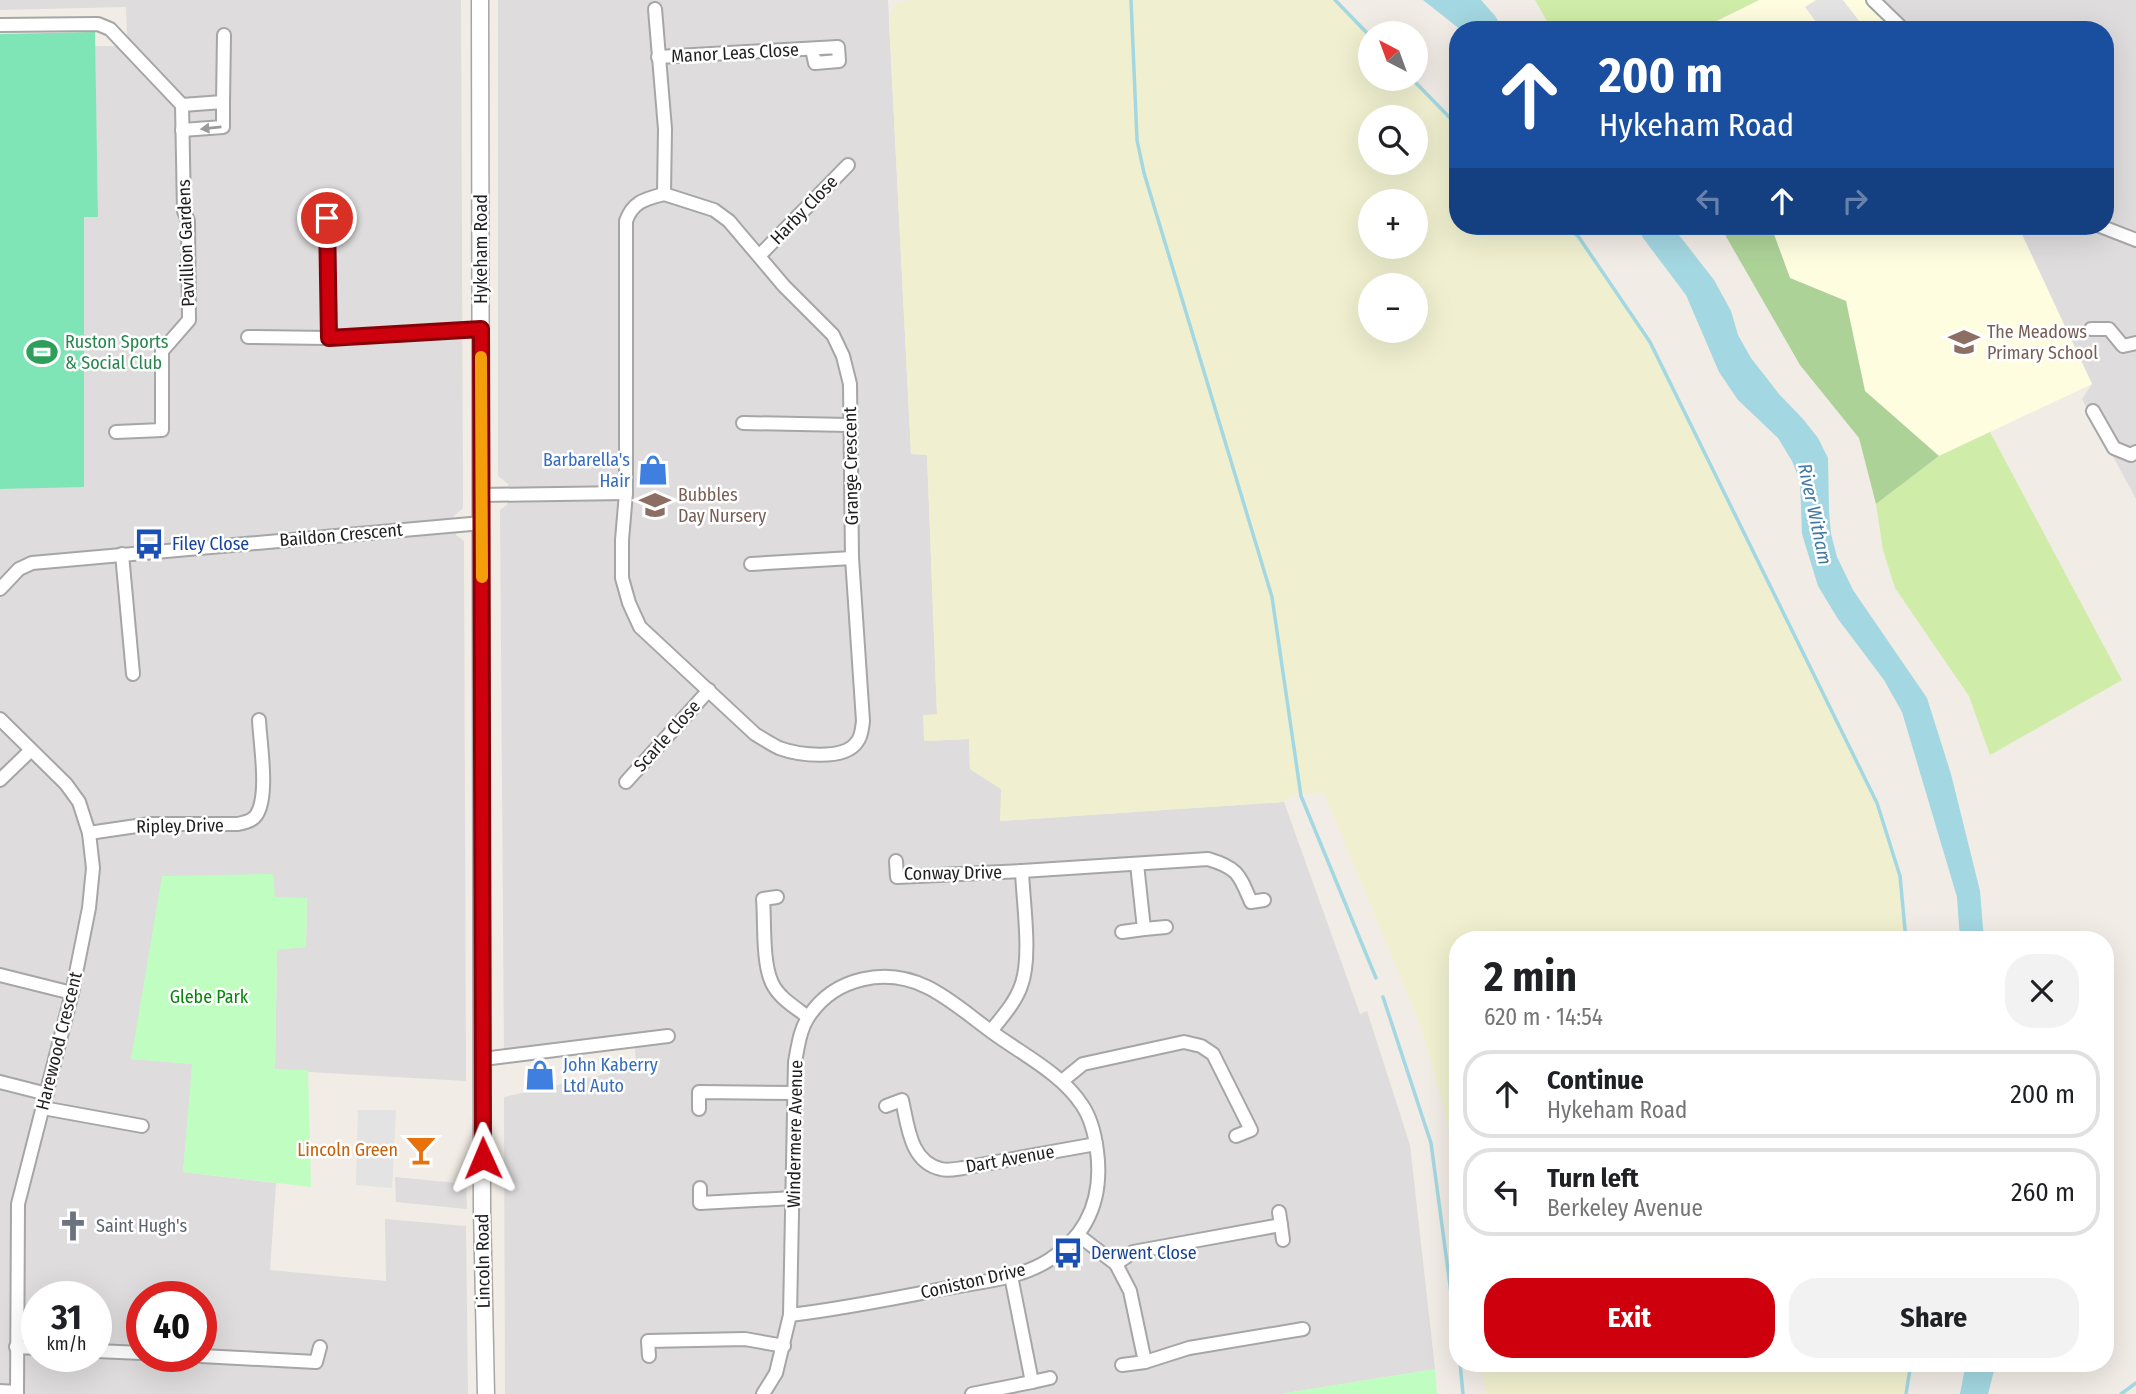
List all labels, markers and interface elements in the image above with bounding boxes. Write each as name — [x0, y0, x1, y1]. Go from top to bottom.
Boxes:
north arrow — [1358, 21, 1428, 91]
map controls — [1358, 21, 1428, 343]
street label: Manor Leas Close — [671, 39, 799, 67]
text: 200 m — [1599, 46, 1723, 105]
icon: ahead — [1484, 49, 1575, 140]
button: search — [1358, 105, 1428, 175]
text: Hykeham Road — [1599, 106, 1794, 144]
one-way arrow — [200, 123, 222, 134]
street label: Harby Close — [766, 171, 842, 249]
street label: Pavillion Gardens — [173, 179, 199, 307]
icon: left — [1690, 182, 1728, 220]
icon: ahead — [1763, 182, 1801, 220]
icon: right — [1836, 182, 1874, 220]
pin — [297, 188, 357, 248]
button: + — [1358, 189, 1428, 259]
street label: Hykeham Road — [470, 194, 492, 304]
icon: arrive — [308, 199, 346, 237]
button: − — [1358, 273, 1428, 343]
place label: The Meadows Primary School — [1987, 321, 2098, 364]
school or university icon: The Meadows Primary School — [1947, 325, 1981, 359]
place label: Ruston Sports & Social Club — [65, 331, 169, 374]
sports icon: Ruston Sports & Social Club — [25, 335, 59, 369]
street label: Grange Crescent — [839, 406, 863, 525]
place label: Barbarella's Hair — [543, 449, 631, 492]
shop icon: Barbarella's Hair — [636, 453, 670, 487]
water label: River Witham — [1793, 461, 1837, 567]
place label: Bubbles Day Nursery — [678, 484, 766, 527]
school or university icon: Bubbles Day Nursery — [638, 488, 672, 522]
street label: Baildon Crescent — [278, 519, 404, 551]
bus stop icon: Filey Close — [132, 527, 166, 561]
place label: Filey Close — [172, 533, 249, 555]
street label: Scarle Close — [629, 695, 705, 776]
street label: Ripley Drive — [136, 814, 224, 838]
street label: Conway Drive — [904, 861, 1002, 885]
text: 2 min — [1484, 952, 1577, 1002]
button: close — [2005, 954, 2079, 1028]
street label: Harewood Crescent — [31, 969, 87, 1112]
park label: Glebe Park — [170, 986, 249, 1008]
text: 620 m · 14:54 — [1484, 1003, 1603, 1031]
place label: John Kaberry Ltd Auto — [563, 1054, 658, 1097]
shop icon: John Kaberry Ltd Auto — [523, 1058, 557, 1092]
street label: Windermere Avenue — [783, 1060, 807, 1208]
text: Continue — [1547, 1065, 1644, 1096]
icon: ahead — [1488, 1075, 1526, 1113]
text: 200 m — [2010, 1079, 2075, 1110]
text: Hykeham Road — [1547, 1096, 1687, 1124]
position arrow — [446, 1121, 520, 1195]
bar icon: Lincoln Green — [404, 1133, 438, 1167]
place label: Lincoln Green — [297, 1139, 398, 1161]
street label: Dart Avenue — [964, 1140, 1056, 1178]
text: Turn left — [1547, 1163, 1639, 1194]
icon: left — [1488, 1173, 1526, 1211]
text: 260 m — [2011, 1177, 2075, 1208]
text: Berkeley Avenue — [1547, 1194, 1703, 1222]
church icon: Saint Hugh's — [56, 1209, 90, 1243]
street label: Lincoln Road — [471, 1214, 495, 1308]
place label: Saint Hugh's — [96, 1215, 187, 1237]
bus stop icon: Derwent Close — [1051, 1236, 1085, 1270]
place label: Derwent Close — [1091, 1242, 1197, 1264]
street label: Coniston Drive — [918, 1258, 1028, 1304]
button: Exit — [1484, 1278, 1775, 1358]
button: Share — [1789, 1278, 2079, 1358]
speed limit sign: 40 — [126, 1281, 217, 1372]
text: 31 — [51, 1296, 82, 1338]
text: km/h — [46, 1333, 87, 1355]

